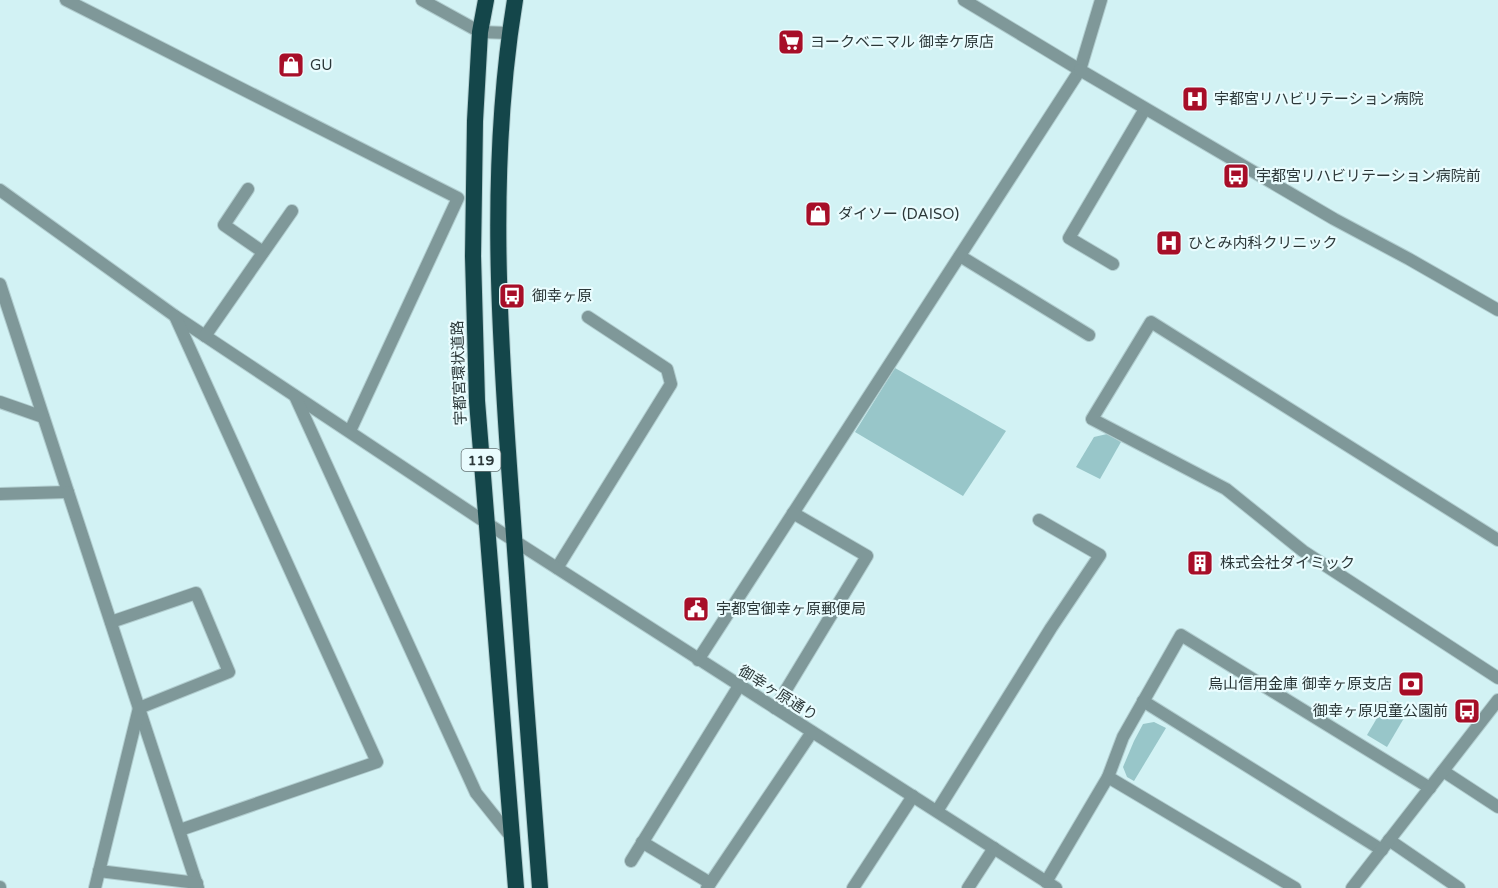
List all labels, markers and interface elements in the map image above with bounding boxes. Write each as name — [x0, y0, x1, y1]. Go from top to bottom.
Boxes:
supermarket icon: ヨークベニマル 御幸ケ原店 — [776, 27, 806, 57]
place label: ヨークベニマル 御幸ケ原店 — [810, 33, 994, 51]
shop icon: GU — [276, 50, 306, 80]
place label: GU — [310, 56, 333, 74]
hospital icon: 宇都宮リハビリテーション病院 — [1180, 84, 1210, 114]
place label: 宇都宮リハビリテーション病院 — [1214, 90, 1424, 108]
bus stop icon: 宇都宮リハビリテーション病院前 — [1221, 161, 1251, 191]
place label: 宇都宮リハビリテーション病院前 — [1256, 167, 1481, 185]
shop icon: ダイソー (DAISO) — [803, 199, 833, 229]
place label: ダイソー (DAISO) — [838, 205, 959, 223]
hospital icon: ひとみ内科クリニック — [1154, 228, 1184, 258]
place label: ひとみ内科クリニック — [1188, 234, 1338, 252]
bus stop icon: 御幸ヶ原 — [497, 281, 527, 311]
place label: 御幸ヶ原 — [532, 287, 592, 305]
street label: 宇都宮環状道路 — [448, 320, 470, 426]
road number: 119 — [462, 449, 500, 471]
building icon: 株式会社ダイミック — [1185, 548, 1215, 578]
place label: 株式会社ダイミック — [1220, 554, 1355, 572]
public building icon: 宇都宮御幸ヶ原郵便局 — [681, 594, 711, 624]
place label: 宇都宮御幸ヶ原郵便局 — [716, 600, 866, 618]
street label: 御幸ヶ原通り — [735, 662, 821, 724]
bank icon: 烏山信用金庫 御幸ヶ原支店 — [1396, 669, 1426, 699]
place label: 烏山信用金庫 御幸ヶ原支店 — [1208, 675, 1392, 693]
bus stop icon: 御幸ヶ原児童公園前 — [1452, 696, 1482, 726]
place label: 御幸ヶ原児童公園前 — [1313, 702, 1448, 720]

